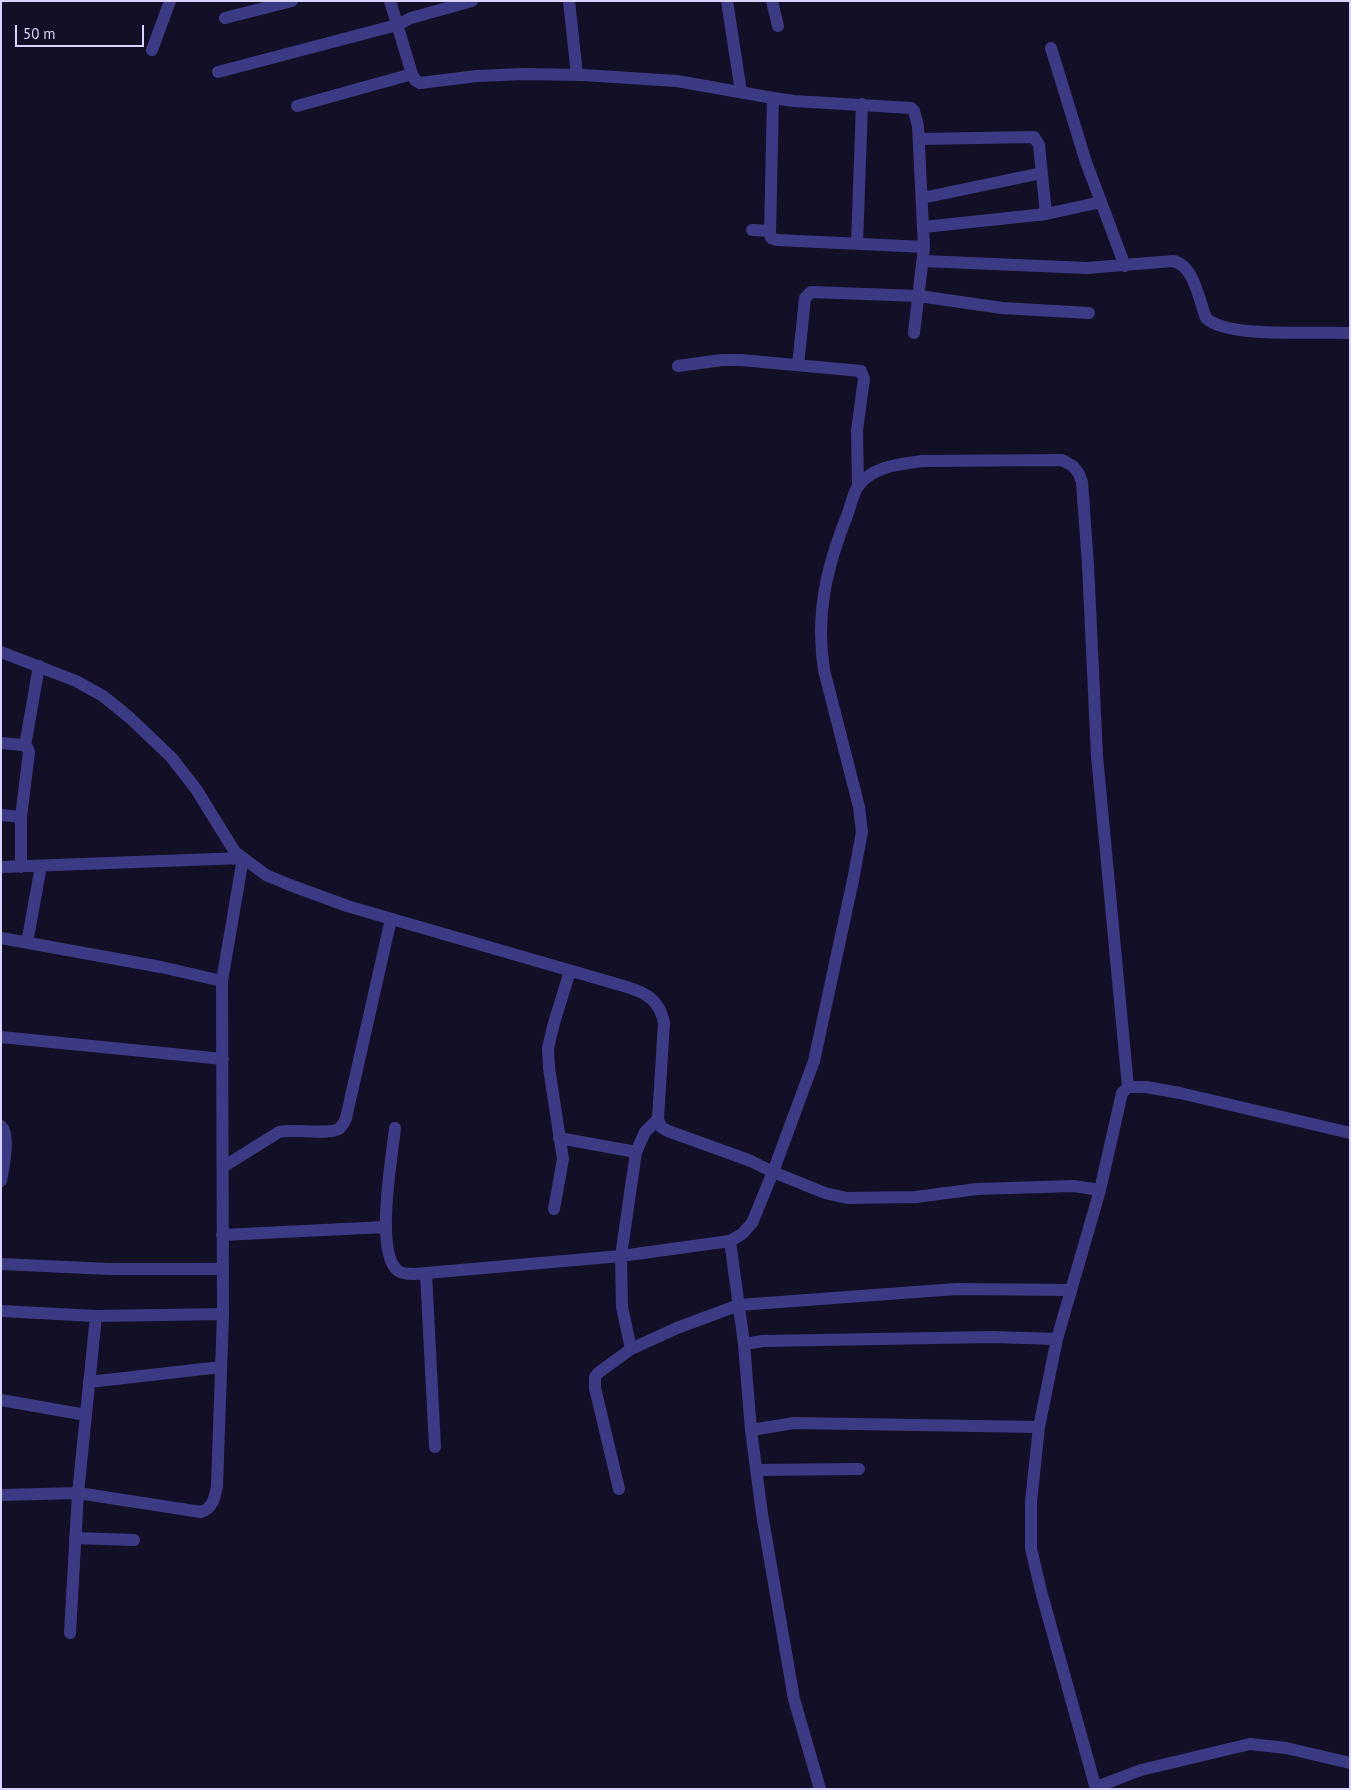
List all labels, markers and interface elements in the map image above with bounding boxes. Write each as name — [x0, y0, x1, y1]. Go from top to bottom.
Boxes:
scale bar — [18, 15, 146, 47]
text: 50 m — [23, 24, 56, 43]

